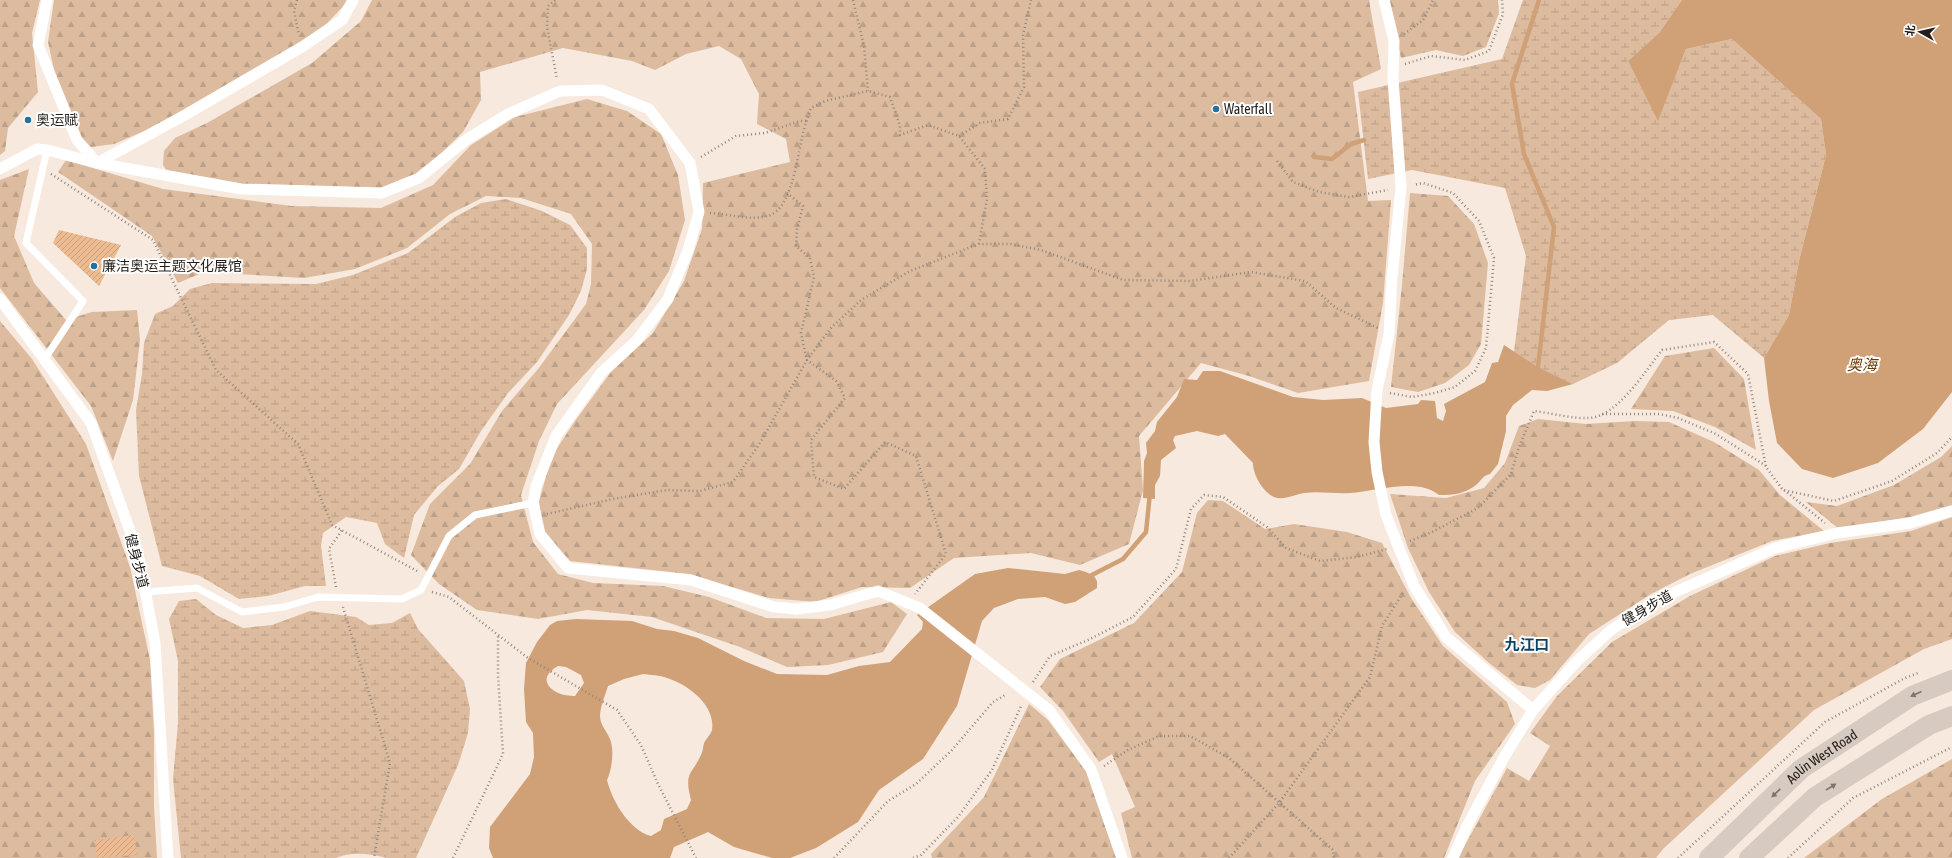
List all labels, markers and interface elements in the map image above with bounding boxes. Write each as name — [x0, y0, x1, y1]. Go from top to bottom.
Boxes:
north arrow — [1900, 12, 1940, 52]
text: 北 — [1903, 24, 1917, 37]
place label: Waterfall — [1224, 101, 1273, 117]
marker: Waterfall — [1211, 104, 1221, 114]
place label: 奥运赋 — [36, 112, 78, 128]
marker: 奥运赋 — [23, 115, 33, 125]
place label: 廉洁奥运主题文化展馆 — [102, 258, 242, 274]
marker: 廉洁奥运主题文化展馆 — [89, 261, 99, 271]
water label: 奥海 — [1847, 356, 1879, 373]
street label: 健身步道 — [122, 532, 152, 590]
street label: 健身步道 — [1619, 587, 1675, 629]
district label: 九江口 — [1504, 636, 1550, 653]
one-way arrow — [1909, 692, 1921, 698]
street label: Aolin West Road — [1783, 726, 1860, 787]
one-way arrow — [1825, 783, 1837, 790]
one-way arrow — [1771, 788, 1781, 798]

